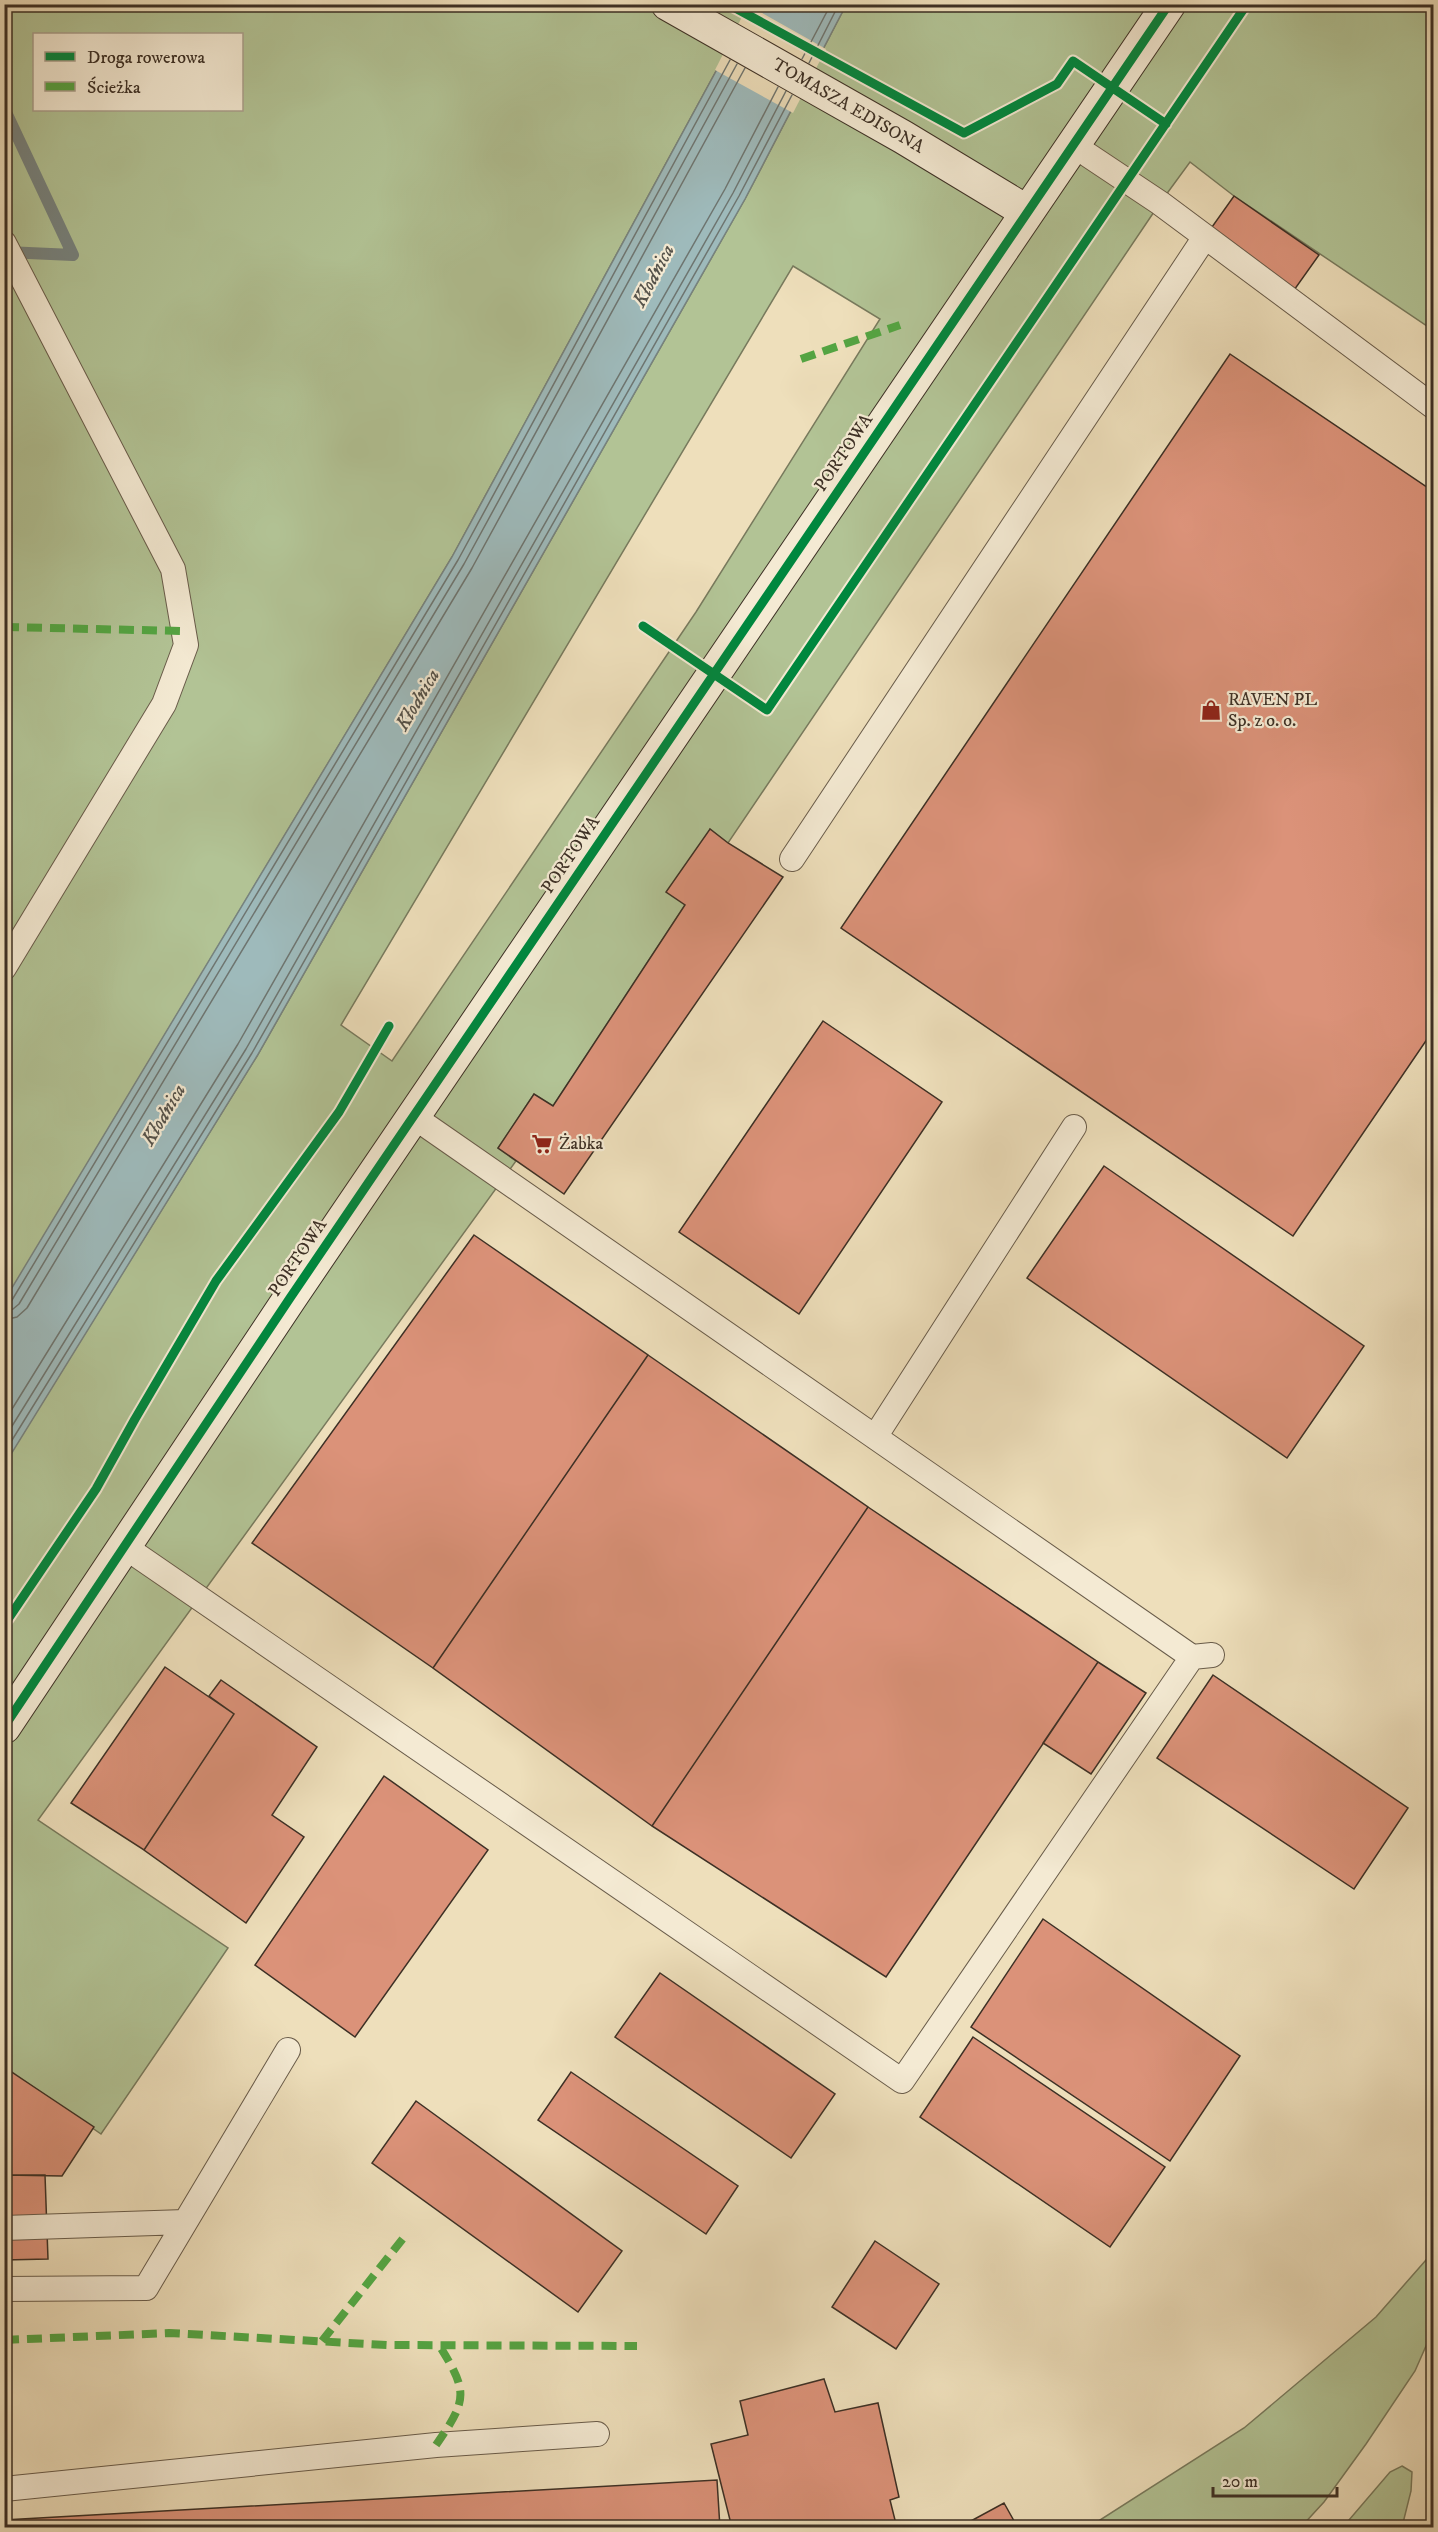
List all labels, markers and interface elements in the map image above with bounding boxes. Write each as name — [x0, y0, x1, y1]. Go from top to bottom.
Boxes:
legend — [33, 33, 243, 111]
text: Droga rowerowa — [87, 47, 205, 69]
street label: TOMASZA EDISONA — [768, 54, 928, 159]
text: Ścieżka — [87, 76, 141, 99]
water label: Kłodnica — [627, 240, 681, 312]
street label: PORTOWA — [810, 410, 878, 496]
water label: Kłodnica — [389, 665, 446, 736]
place label: RAVEN PL Sp. z o. o. — [1228, 689, 1317, 732]
shop icon: RAVEN PL Sp. z o. o. — [1199, 698, 1223, 722]
street label: PORTOWA — [537, 812, 605, 898]
water label: Kłodnica — [135, 1080, 192, 1151]
supermarket icon: Żabka — [530, 1132, 554, 1156]
place label: Żabka — [559, 1133, 603, 1155]
street label: PORTOWA — [264, 1215, 332, 1301]
scale bar — [1213, 2460, 1338, 2498]
text: 20 m — [1222, 2471, 1258, 2493]

